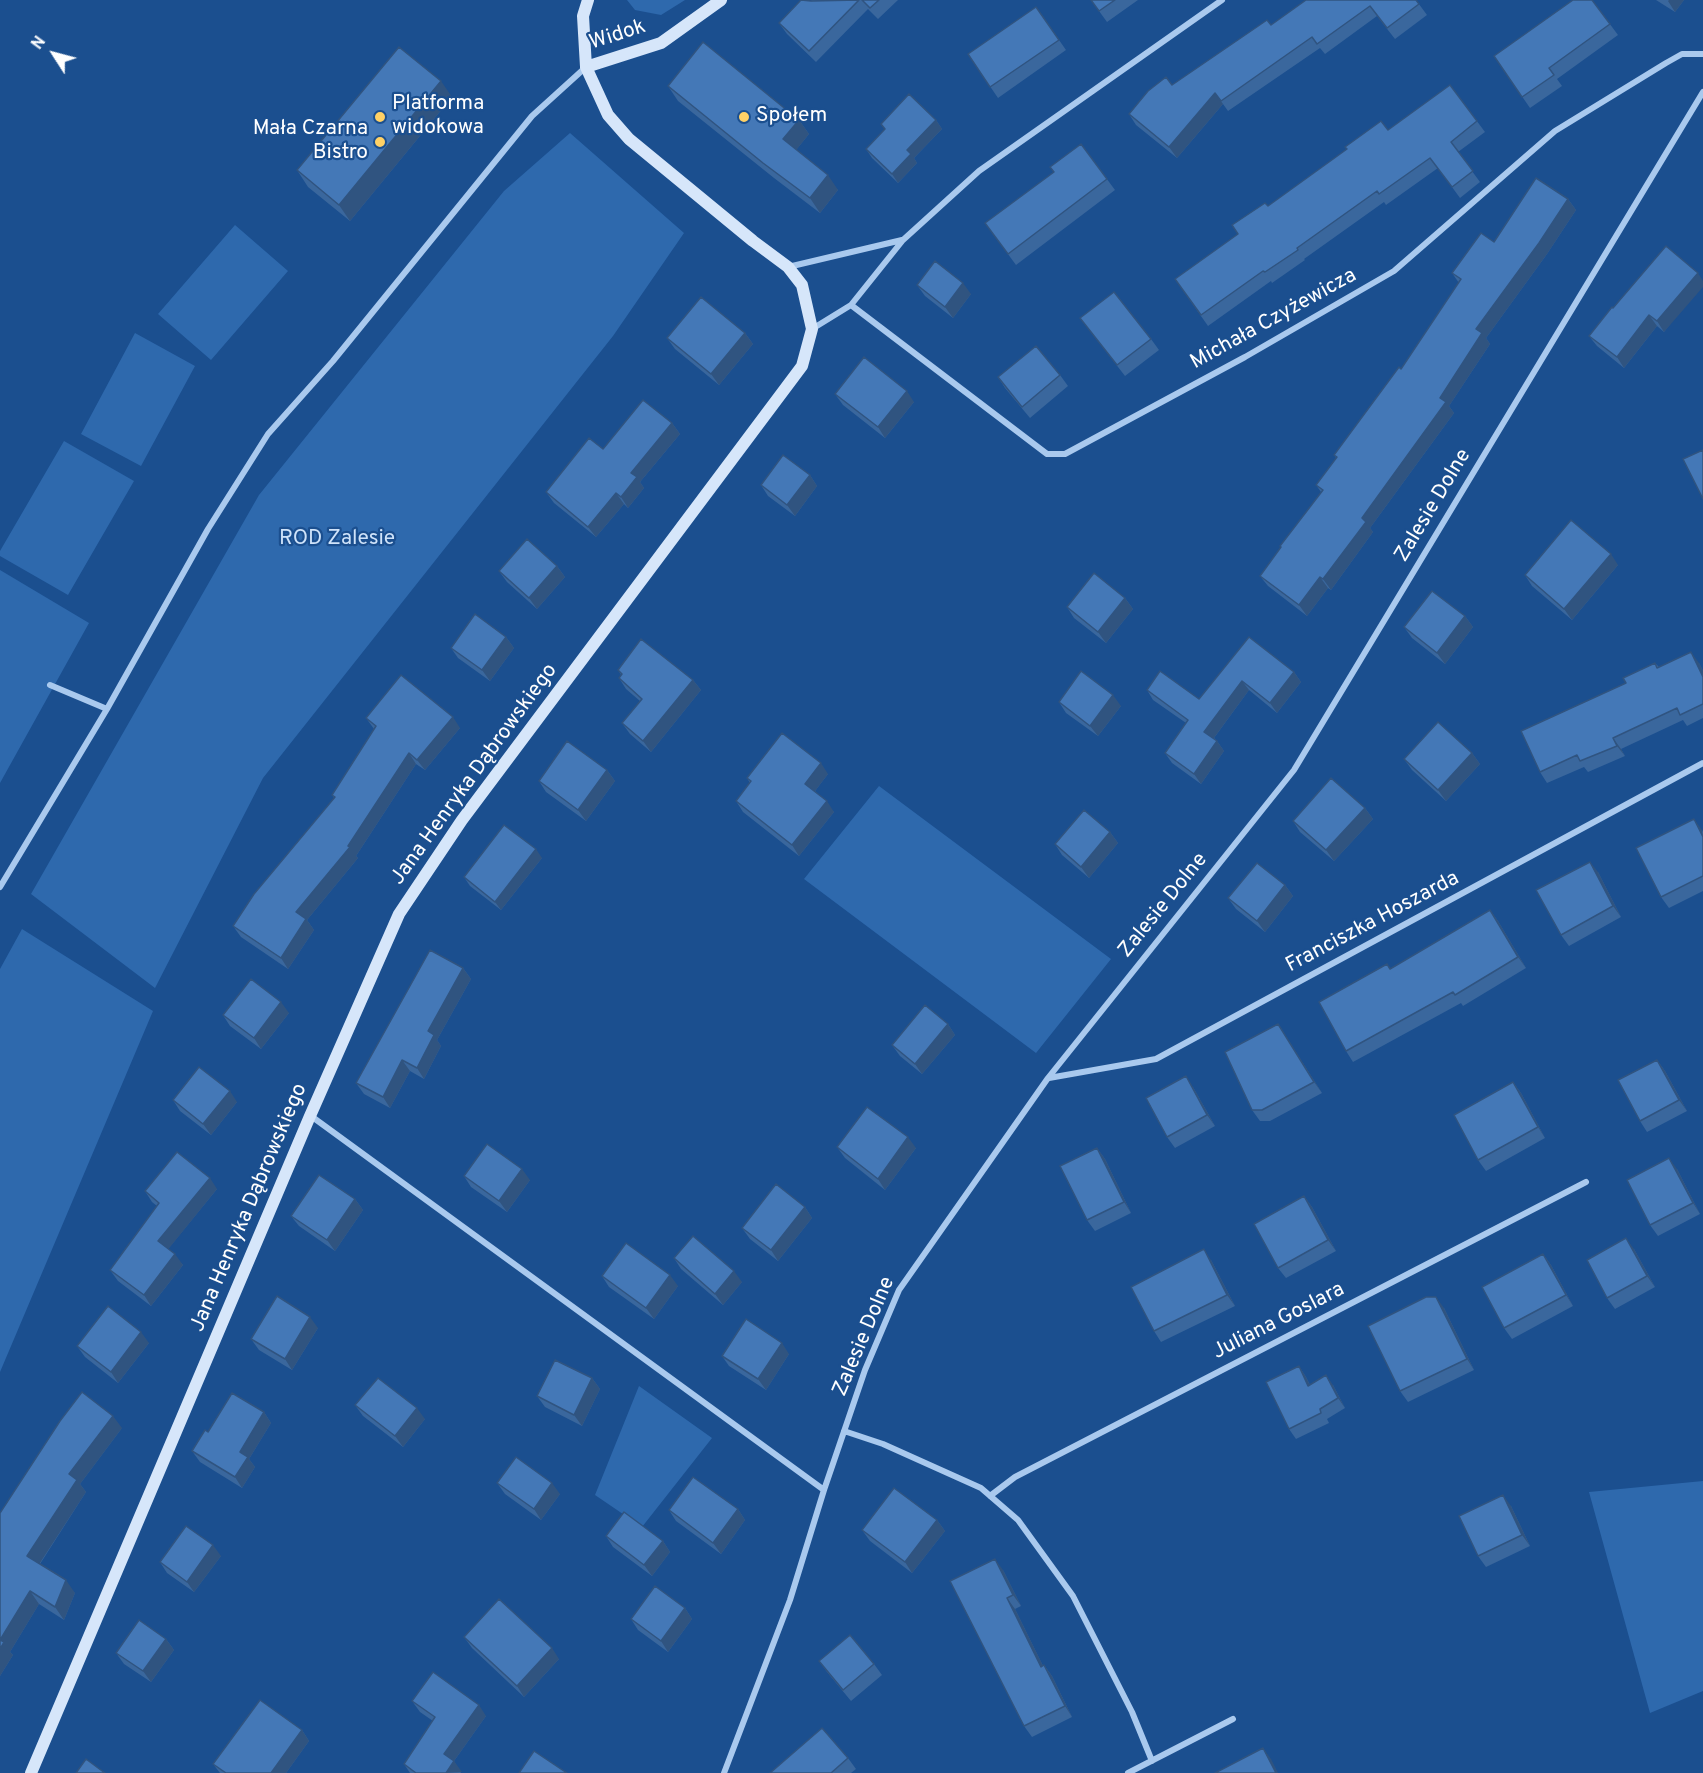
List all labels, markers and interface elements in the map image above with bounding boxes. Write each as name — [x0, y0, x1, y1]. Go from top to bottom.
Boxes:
street label: Widok — [587, 15, 649, 57]
north arrow — [24, 24, 84, 84]
text: N — [28, 33, 51, 54]
place label: Platforma widokowa — [392, 92, 484, 142]
place label: Społem — [756, 104, 827, 130]
marker: Platforma widokowa — [373, 110, 387, 124]
marker: Społem — [737, 110, 751, 124]
place label: Mała Czarna Bistro — [253, 117, 368, 167]
marker: Mała Czarna Bistro — [373, 135, 387, 149]
street label: Michała Czyżewicza — [1187, 264, 1361, 376]
street label: Zalesie Dolne — [1390, 445, 1478, 567]
park label: ROD Zalesie — [279, 527, 395, 553]
street label: Jana Henryka Dąbrowskiego — [386, 659, 564, 891]
street label: Zalesie Dolne — [1114, 849, 1214, 963]
street label: Franciszka Hoszarda — [1282, 867, 1464, 979]
street label: Jana Henryka Dąbrowskiego — [186, 1080, 314, 1336]
street label: Zalesie Dolne — [828, 1273, 902, 1401]
street label: Juliana Goslara — [1209, 1278, 1349, 1366]

